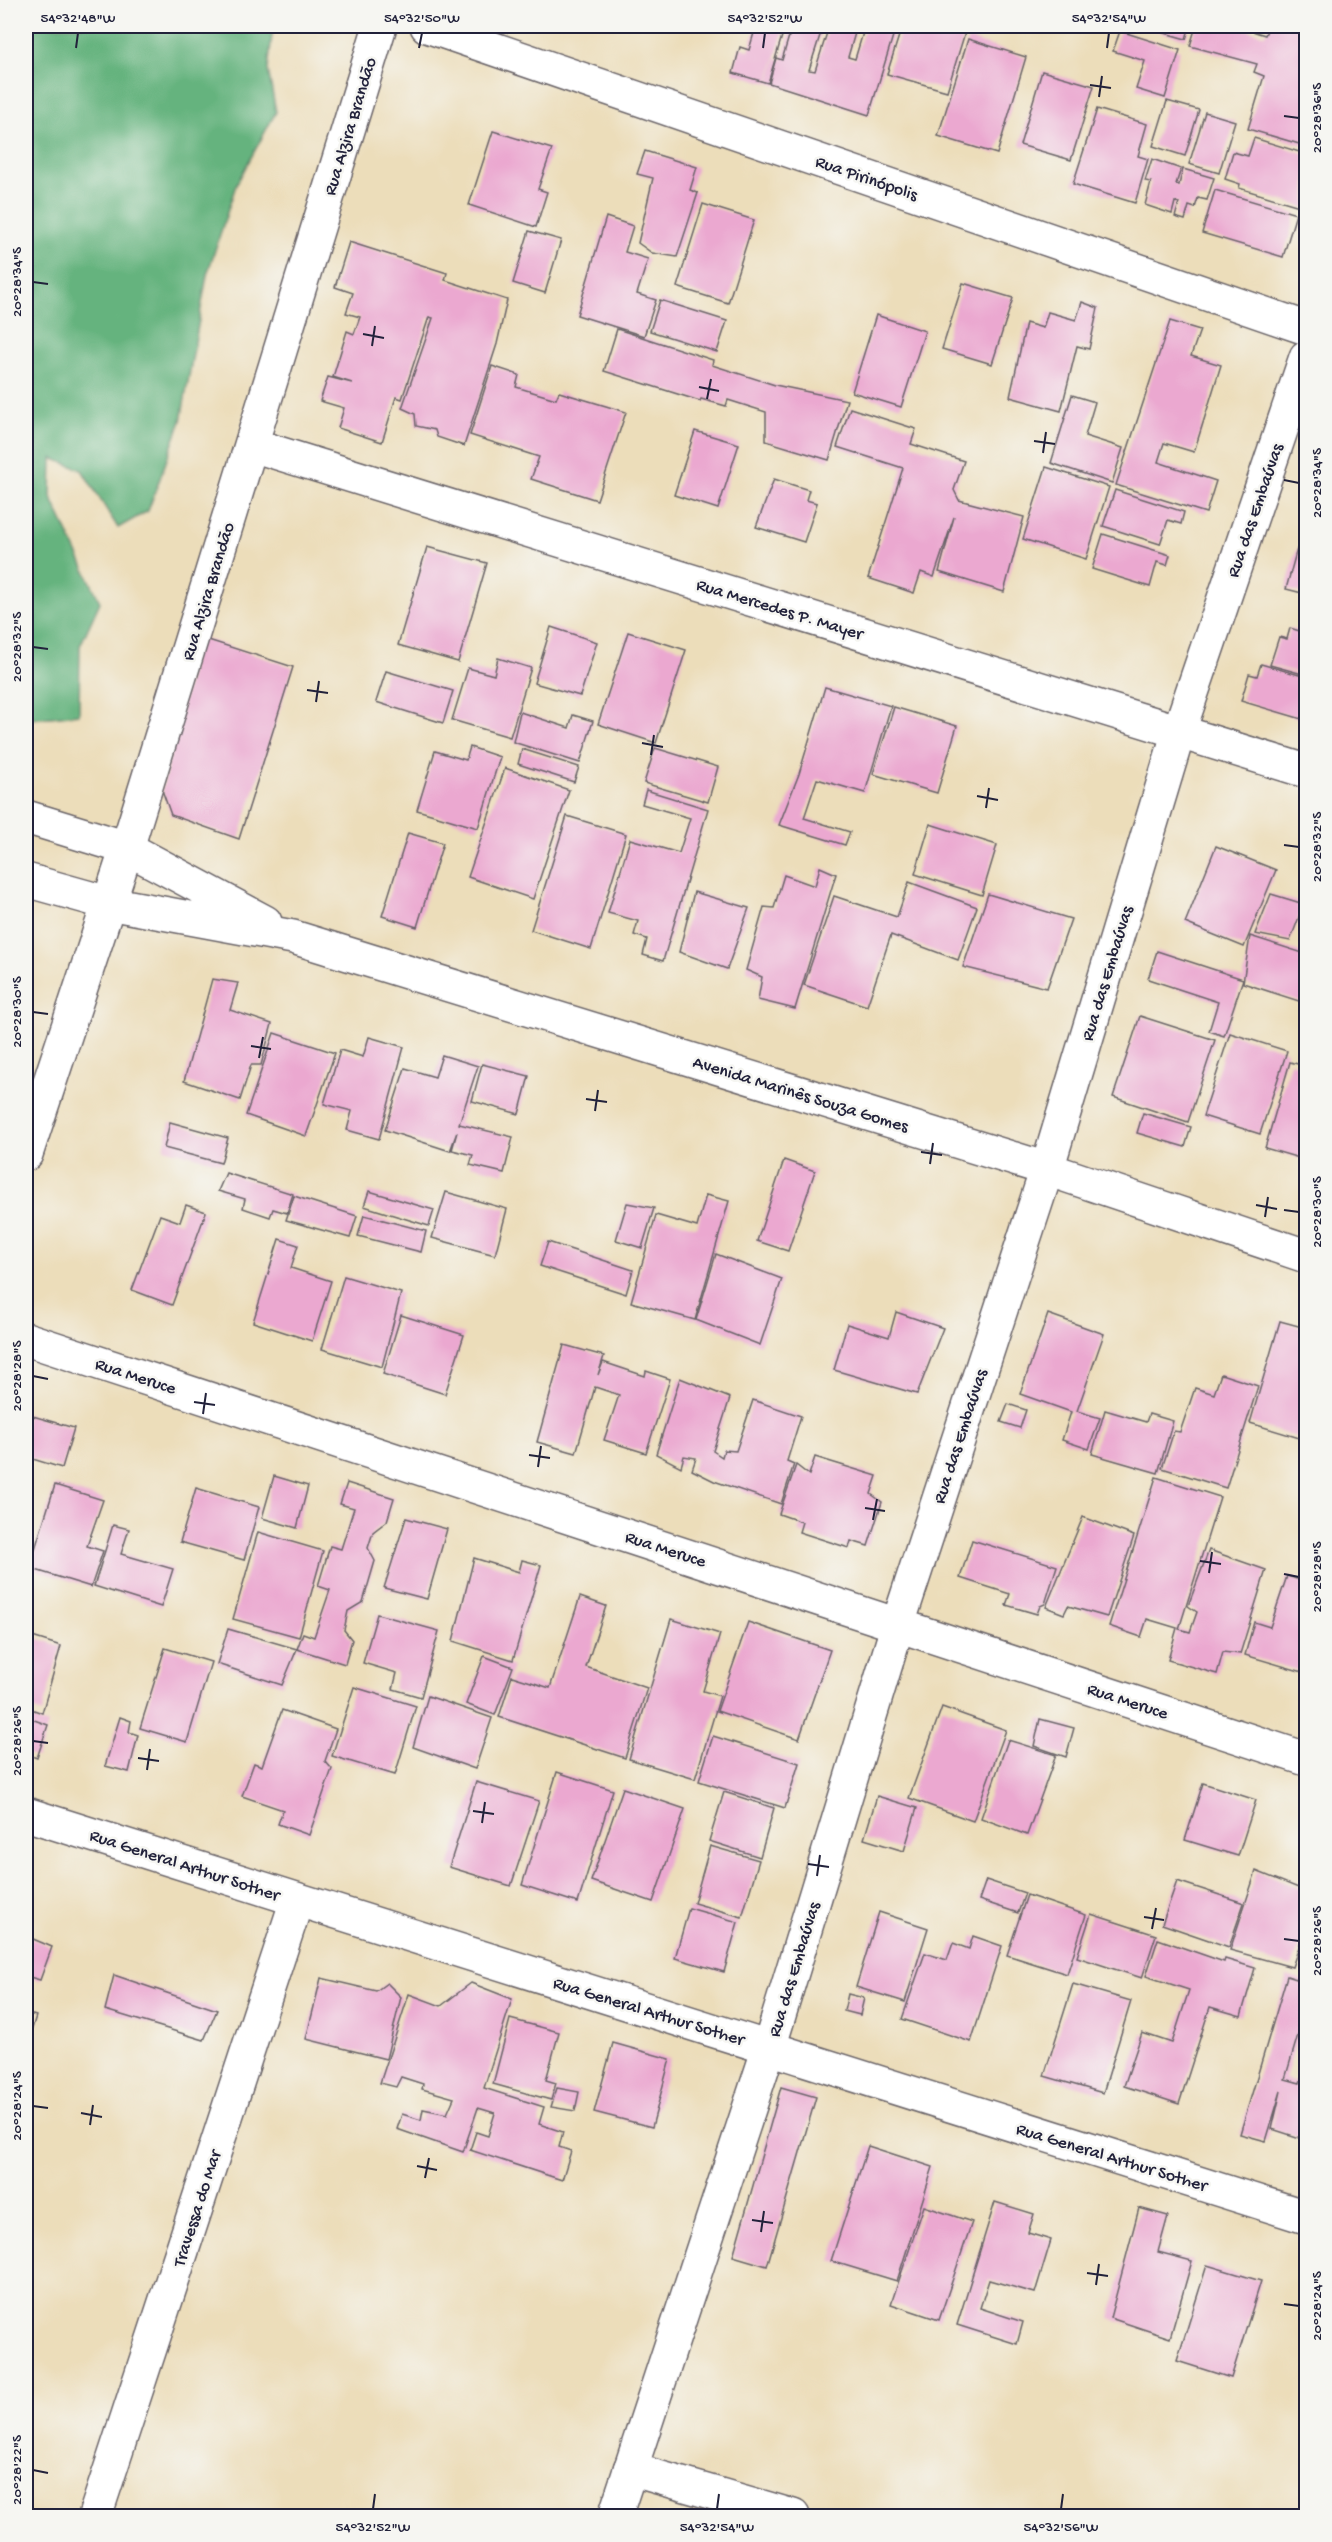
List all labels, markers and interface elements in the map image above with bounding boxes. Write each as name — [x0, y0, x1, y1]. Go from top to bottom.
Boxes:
text: 54°32'48"W — [41, 10, 116, 28]
text: 54°32'50"W — [384, 10, 460, 28]
text: 54°32'52"W — [728, 10, 803, 28]
text: 54°32'54"W — [1072, 10, 1147, 28]
street label: Rua Alzira Brandão — [320, 55, 382, 198]
text: 20°28'36"S — [1309, 83, 1327, 153]
street label: Rua Pirinópolis — [812, 152, 921, 207]
text: 20°28'34"S — [9, 247, 27, 317]
street label: Rua das Embaúvas — [1224, 440, 1290, 580]
text: 20°28'34"S — [1309, 448, 1327, 518]
street label: Rua Alzira Brandão — [178, 520, 240, 663]
street label: Rua Mercedes P. Mayer — [693, 575, 867, 646]
text: 20°28'32"S — [9, 612, 27, 682]
text: 20°28'32"S — [1309, 812, 1327, 882]
street label: Rua das Embaúvas — [1078, 902, 1139, 1044]
text: 20°28'30"S — [9, 976, 27, 1048]
street label: Avenida Marinês Souza Gomes — [690, 1053, 912, 1139]
text: 20°28'30"S — [1309, 1176, 1327, 1248]
text: 20°28'28"S — [9, 1341, 27, 1411]
street label: Rua Meruce — [92, 1354, 179, 1401]
street label: Rua das Embaúvas — [930, 1366, 993, 1507]
street label: Rua Meruce — [622, 1527, 709, 1574]
text: 20°28'28"S — [1309, 1542, 1327, 1612]
street label: Rua Meruce — [1084, 1679, 1171, 1726]
text: 20°28'26"S — [9, 1706, 27, 1776]
street label: Rua General Arthur Sother — [87, 1826, 283, 1908]
street label: Rua das Embaúvas — [765, 1898, 826, 2040]
text: 20°28'26"S — [1309, 1906, 1327, 1976]
street label: Rua General Arthur Sother — [550, 1973, 748, 2052]
text: 20°28'24"S — [9, 2071, 27, 2141]
street label: Rua General Arthur Sother — [1013, 2119, 1211, 2198]
street label: Travessa do Mar — [169, 2146, 228, 2271]
text: 20°28'24"S — [1309, 2271, 1327, 2341]
text: 20°28'22"S — [9, 2435, 27, 2505]
text: 54°32'52"W — [336, 2519, 411, 2537]
text: 54°32'54"W — [680, 2519, 755, 2537]
text: 54°32'56"W — [1023, 2519, 1099, 2537]

